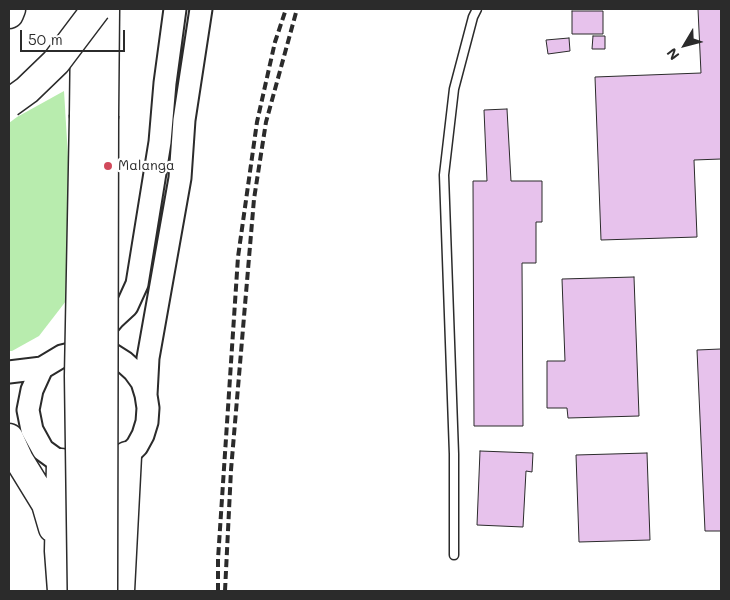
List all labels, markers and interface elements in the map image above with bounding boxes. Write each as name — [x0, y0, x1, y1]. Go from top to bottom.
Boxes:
scale bar — [22, 20, 128, 52]
north arrow — [660, 20, 710, 70]
text: 50 m — [28, 29, 63, 49]
text: N — [662, 44, 683, 64]
place label: Malanga — [118, 158, 175, 174]
marker: Malanga — [102, 160, 114, 172]

